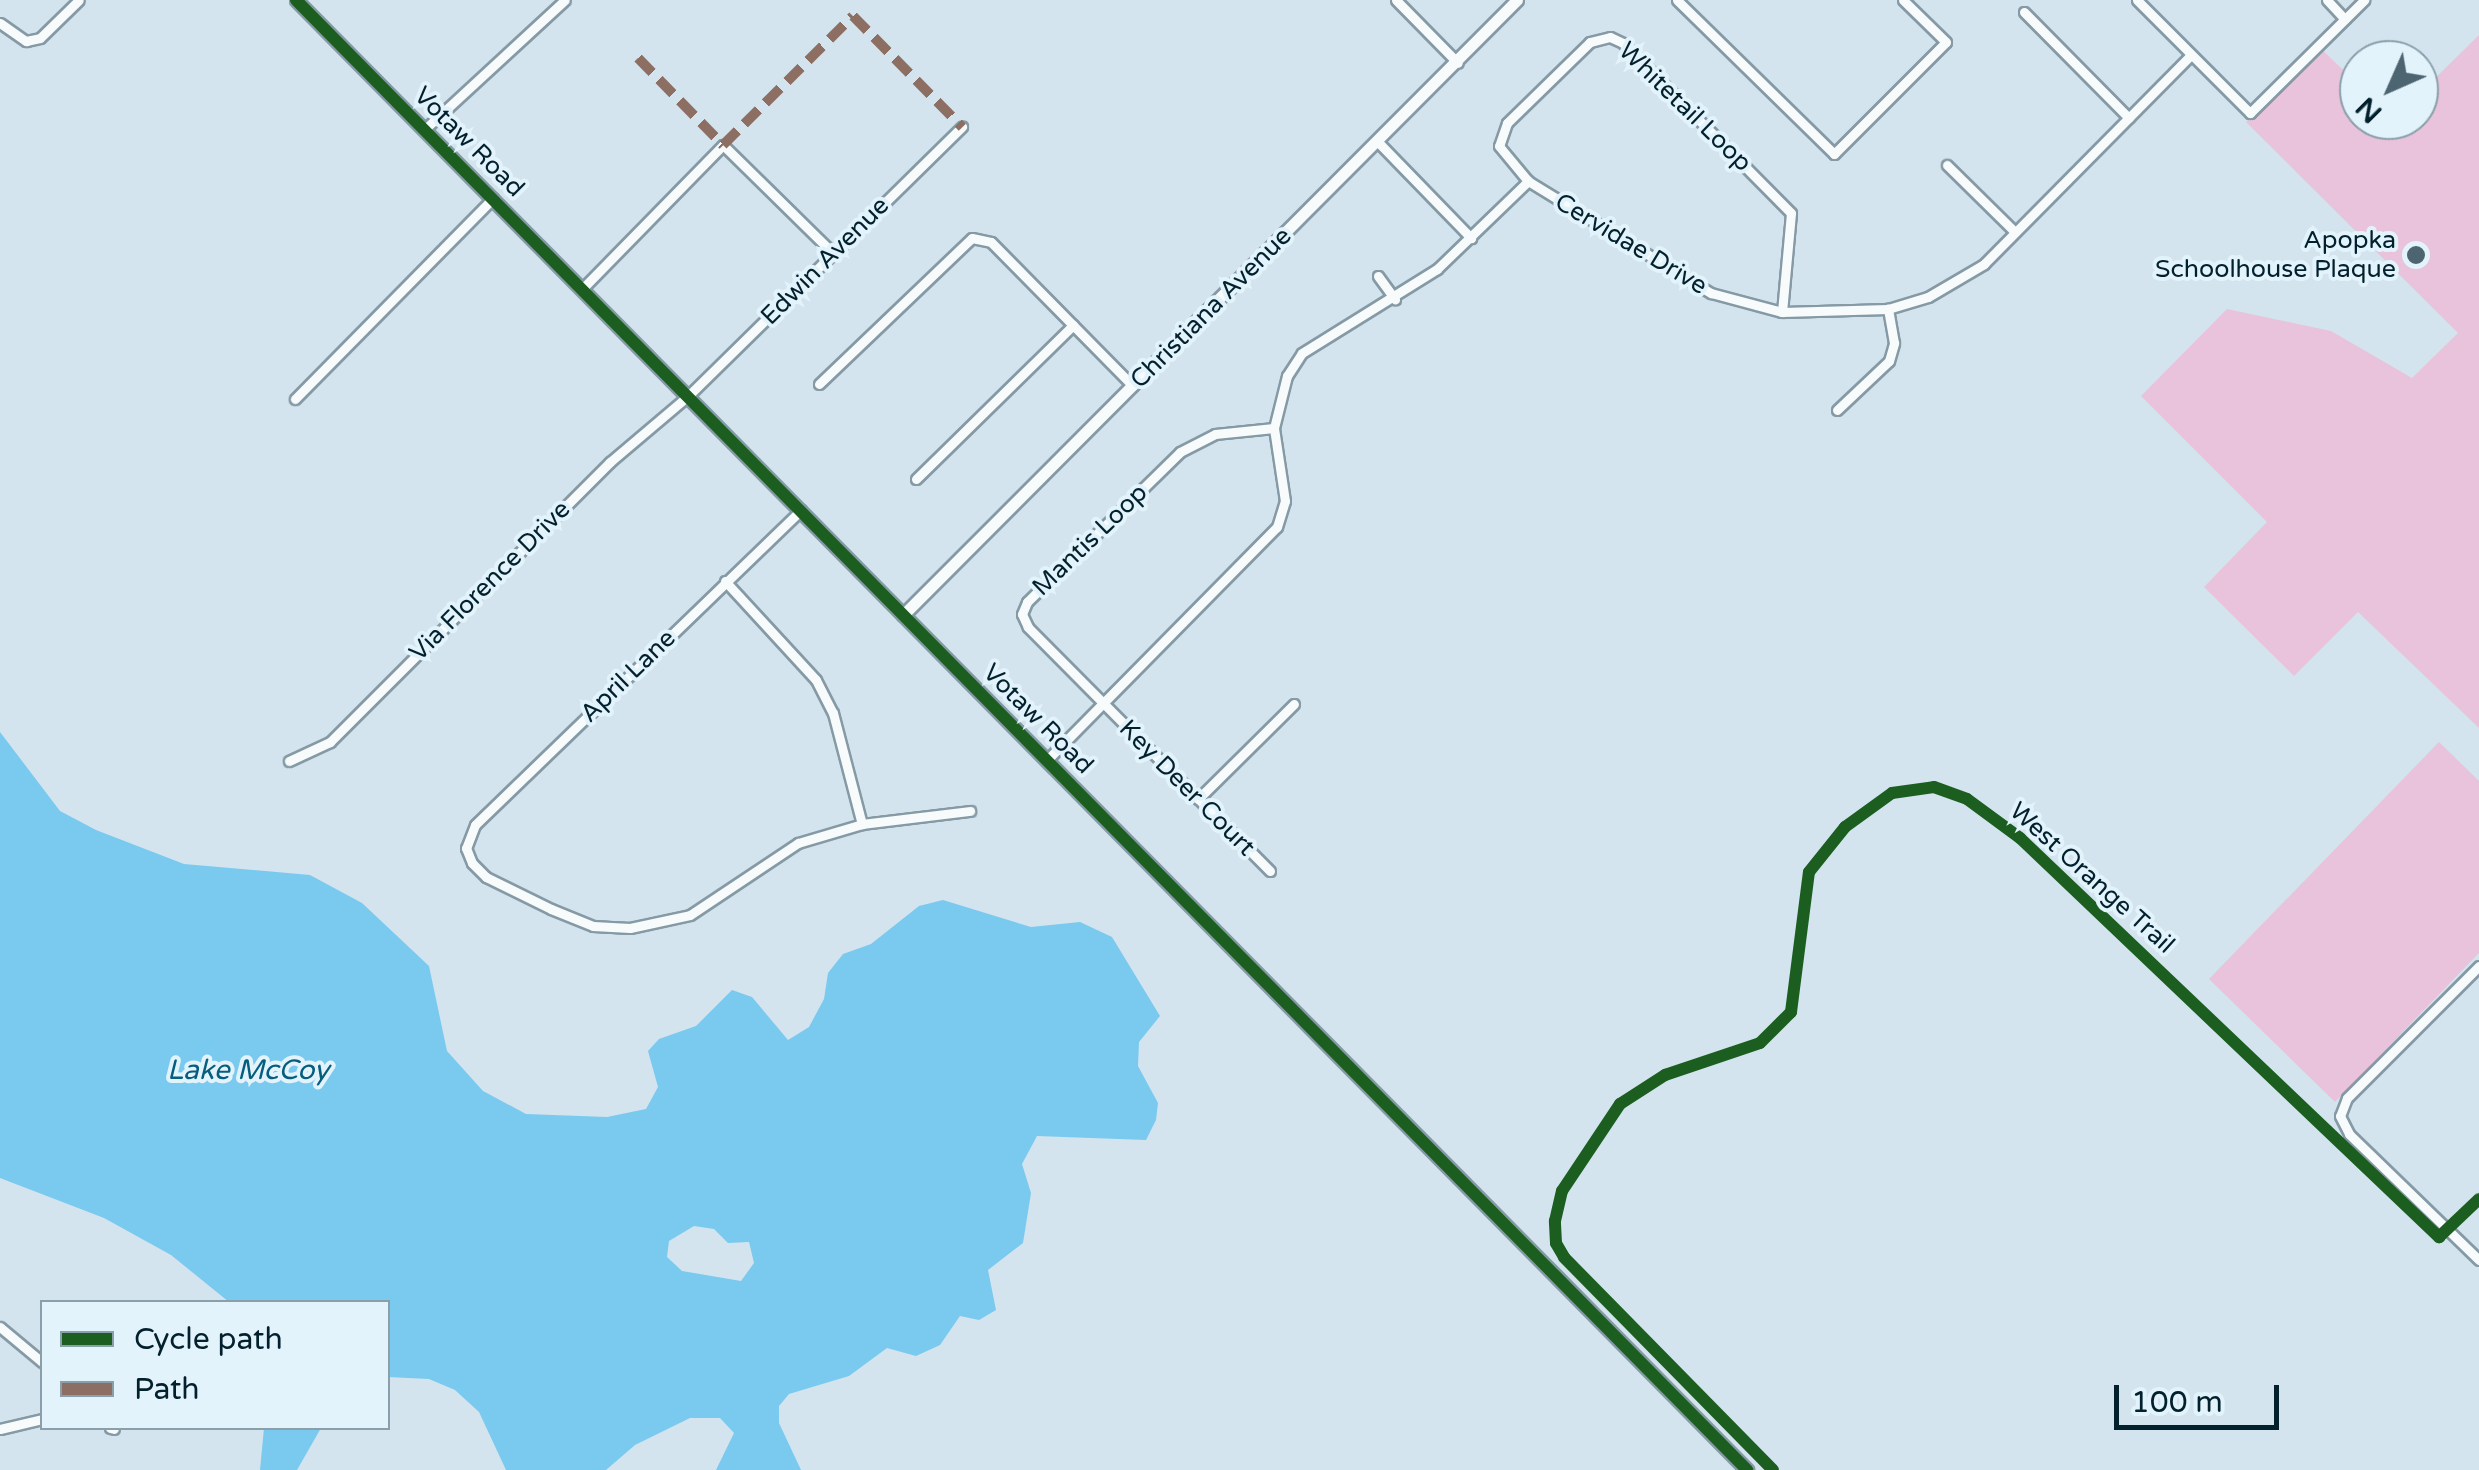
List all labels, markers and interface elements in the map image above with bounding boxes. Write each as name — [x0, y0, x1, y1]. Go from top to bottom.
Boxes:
street label: Whitetail Loop — [1612, 36, 1758, 178]
north arrow — [2339, 40, 2439, 140]
street label: Votaw Road — [408, 81, 530, 203]
text: N — [2349, 90, 2389, 130]
street label: Cervidae Drive — [1549, 187, 1713, 301]
street label: Edwin Avenue — [755, 191, 895, 331]
street label: Christiana Avenue — [1124, 221, 1298, 395]
place label: Apopka Schoolhouse Plaque — [2155, 226, 2396, 285]
marker: Apopka Schoolhouse Plaque — [2405, 244, 2427, 266]
street label: Mantis Loop — [1026, 478, 1154, 602]
street label: Via Florence Drive — [404, 495, 576, 667]
street label: April Lane — [574, 623, 682, 729]
street label: Votaw Road — [977, 658, 1099, 780]
street label: Key Deer Court — [1113, 714, 1261, 862]
street label: West Orange Trail — [2003, 796, 2181, 960]
water label: Lake McCoy — [167, 1053, 329, 1087]
legend — [40, 1300, 390, 1430]
text: Cycle path — [134, 1321, 283, 1358]
scale bar — [2119, 1365, 2284, 1427]
text: Path — [134, 1371, 200, 1408]
text: 100 m — [2131, 1384, 2223, 1421]

